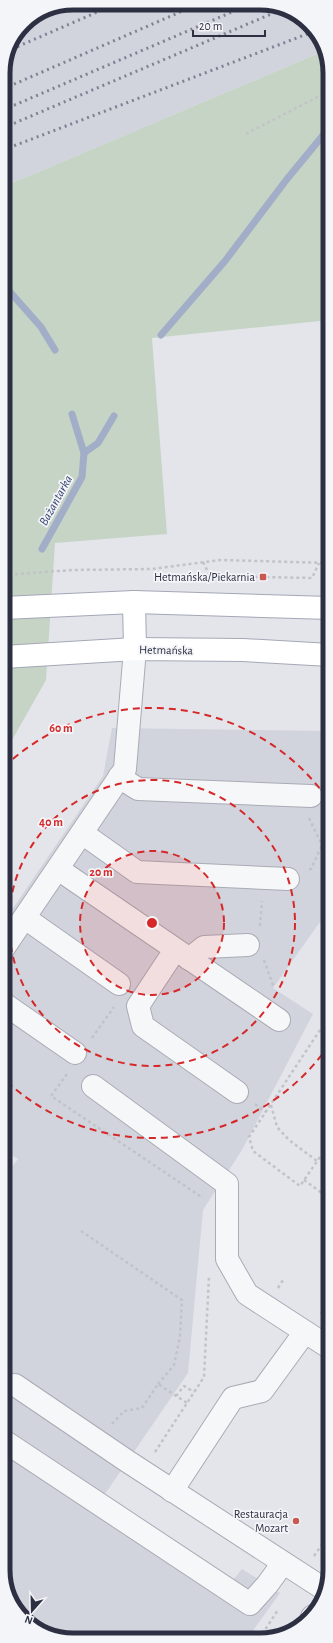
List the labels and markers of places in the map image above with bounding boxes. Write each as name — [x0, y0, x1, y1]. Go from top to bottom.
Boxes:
place label: Hetmańska/Piekarnia — [154, 571, 255, 583]
marker: Hetmańska/Piekarnia — [258, 572, 268, 582]
centre of rings — [145, 916, 159, 930]
place label: Restauracja Mozart — [234, 1508, 288, 1534]
marker: Restauracja Mozart — [291, 1516, 301, 1526]

